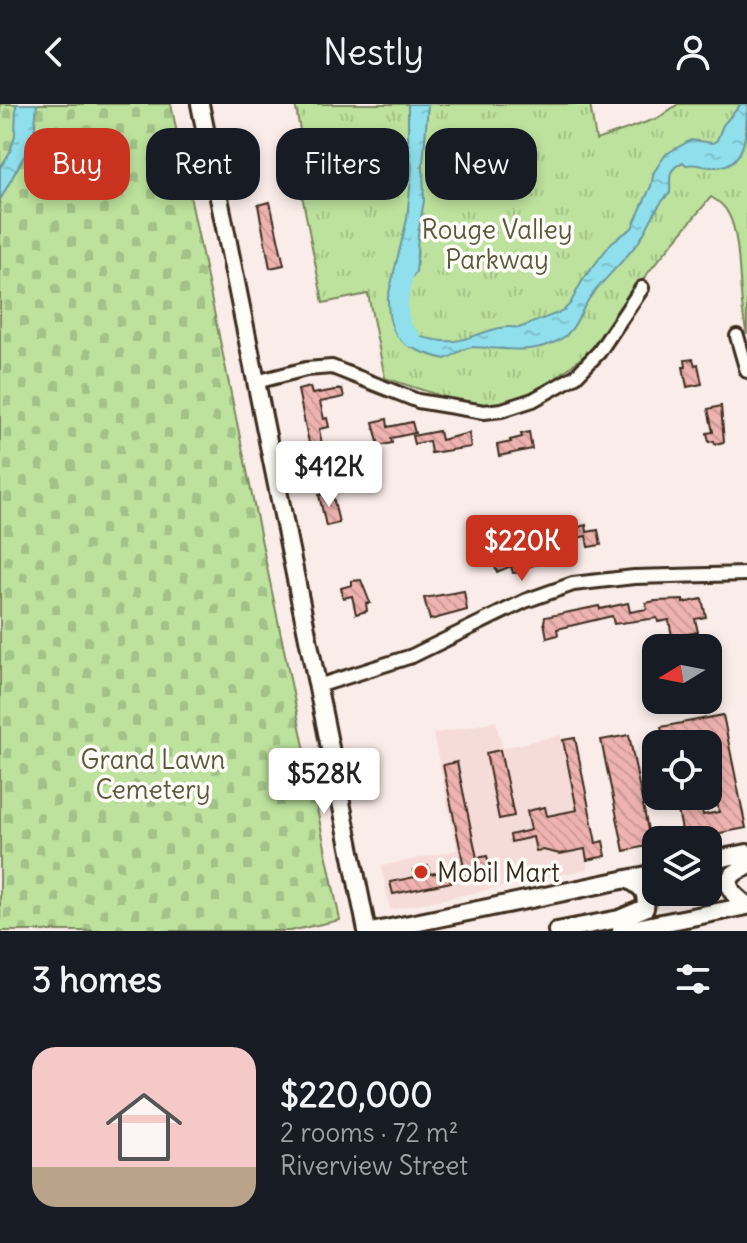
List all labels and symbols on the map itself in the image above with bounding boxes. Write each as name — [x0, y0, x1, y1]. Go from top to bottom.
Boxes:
park label: Rouge Valley Parkway — [421, 213, 573, 276]
pin: $412K — [273, 441, 385, 509]
pin: $220K — [466, 515, 578, 583]
north arrow — [642, 634, 722, 714]
park label: Grand Lawn Cemetery — [81, 743, 225, 806]
pin: $528K — [268, 748, 380, 816]
place label: Mobil Mart — [437, 856, 560, 889]
marker: Mobil Mart — [412, 863, 430, 881]

